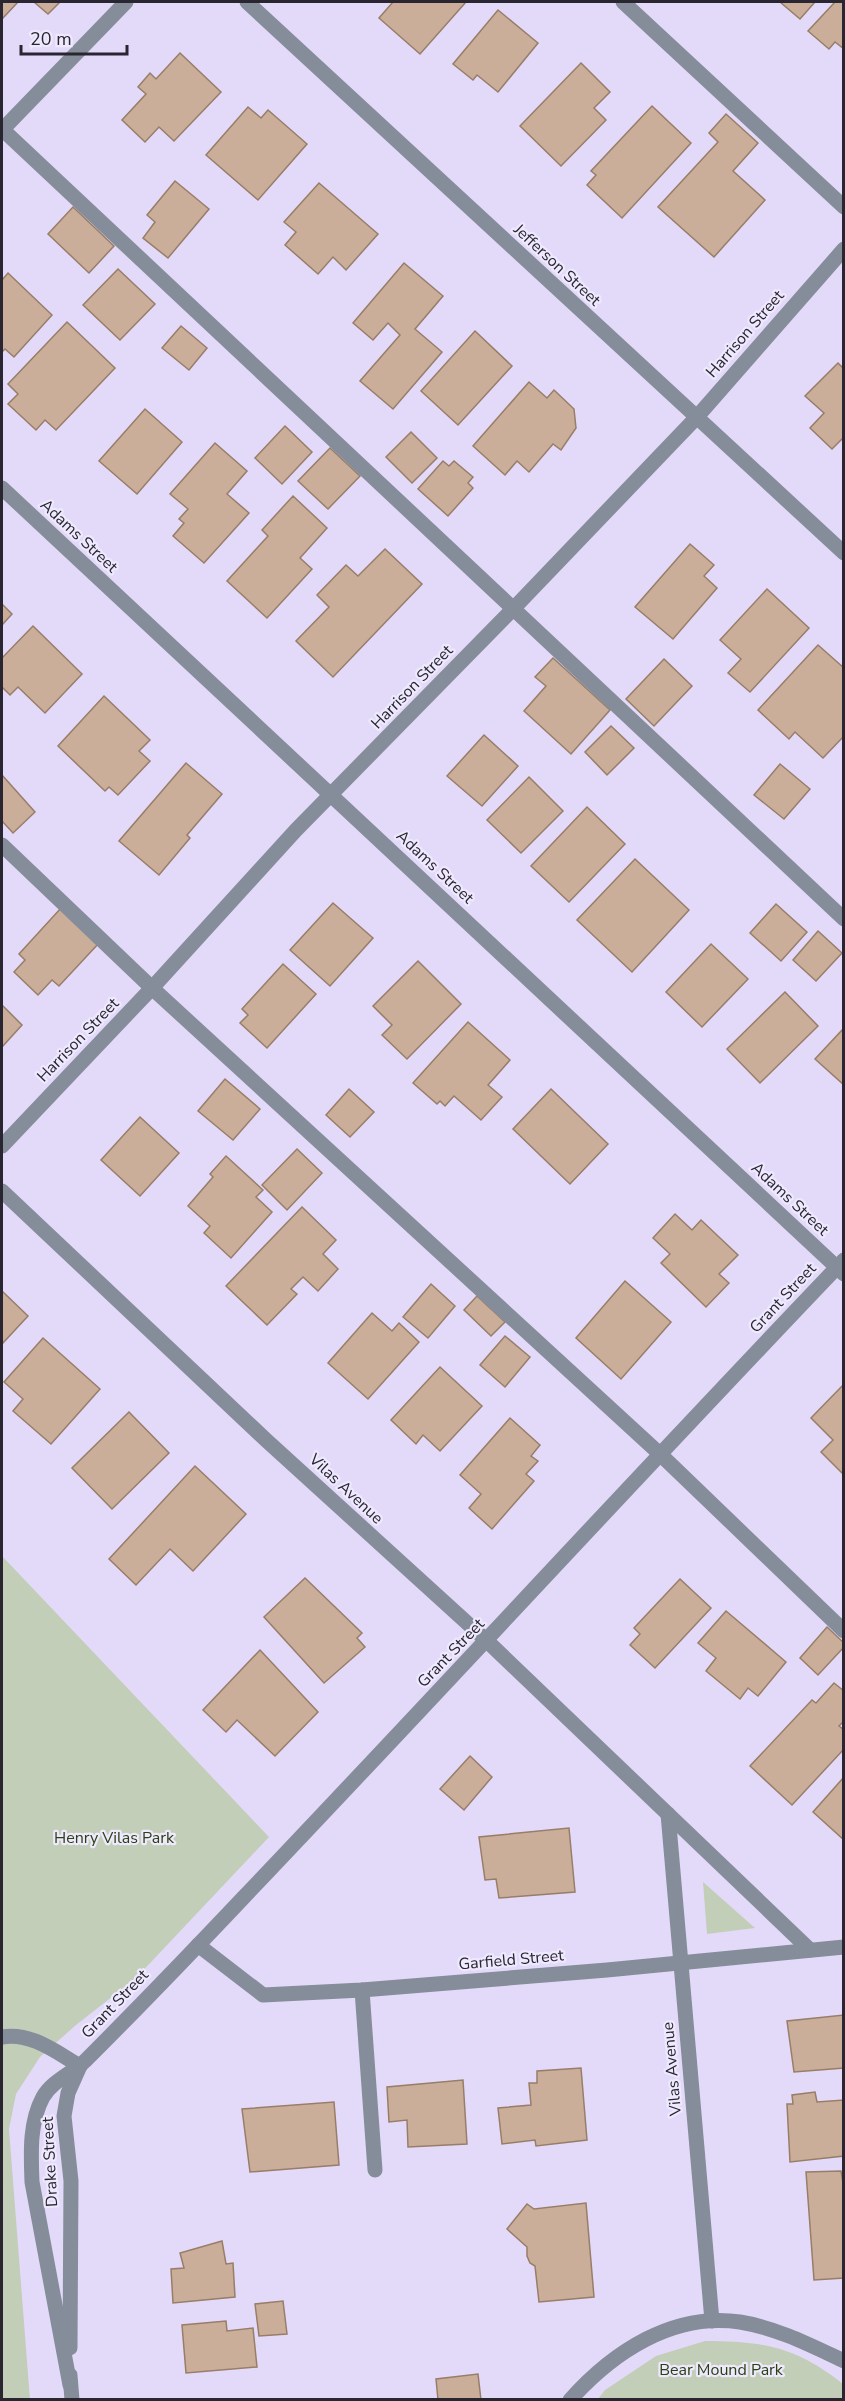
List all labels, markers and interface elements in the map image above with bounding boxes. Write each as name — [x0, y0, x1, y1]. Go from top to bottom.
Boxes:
scale bar — [21, 18, 128, 56]
text: 20 m — [30, 27, 72, 51]
street label: Jefferson Street — [508, 218, 606, 311]
street label: Harrison Street — [701, 285, 789, 382]
street label: Adams Street — [35, 494, 123, 578]
street label: Harrison Street — [366, 640, 458, 734]
street label: Adams Street — [391, 825, 479, 909]
street label: Harrison Street — [32, 993, 124, 1087]
street label: Adams Street — [746, 1157, 834, 1241]
street label: Grant Street — [745, 1258, 821, 1338]
street label: Vilas Avenue — [303, 1448, 388, 1529]
street label: Grant Street — [412, 1613, 490, 1692]
park label: Henry Vilas Park — [54, 1827, 175, 1849]
street label: Garfield Street — [458, 1944, 565, 1976]
street label: Grant Street — [76, 1964, 154, 2043]
street label: Vilas Avenue — [657, 2021, 687, 2118]
street label: Drake Street — [37, 2116, 63, 2208]
park label: Bear Mound Park — [659, 2359, 784, 2381]

